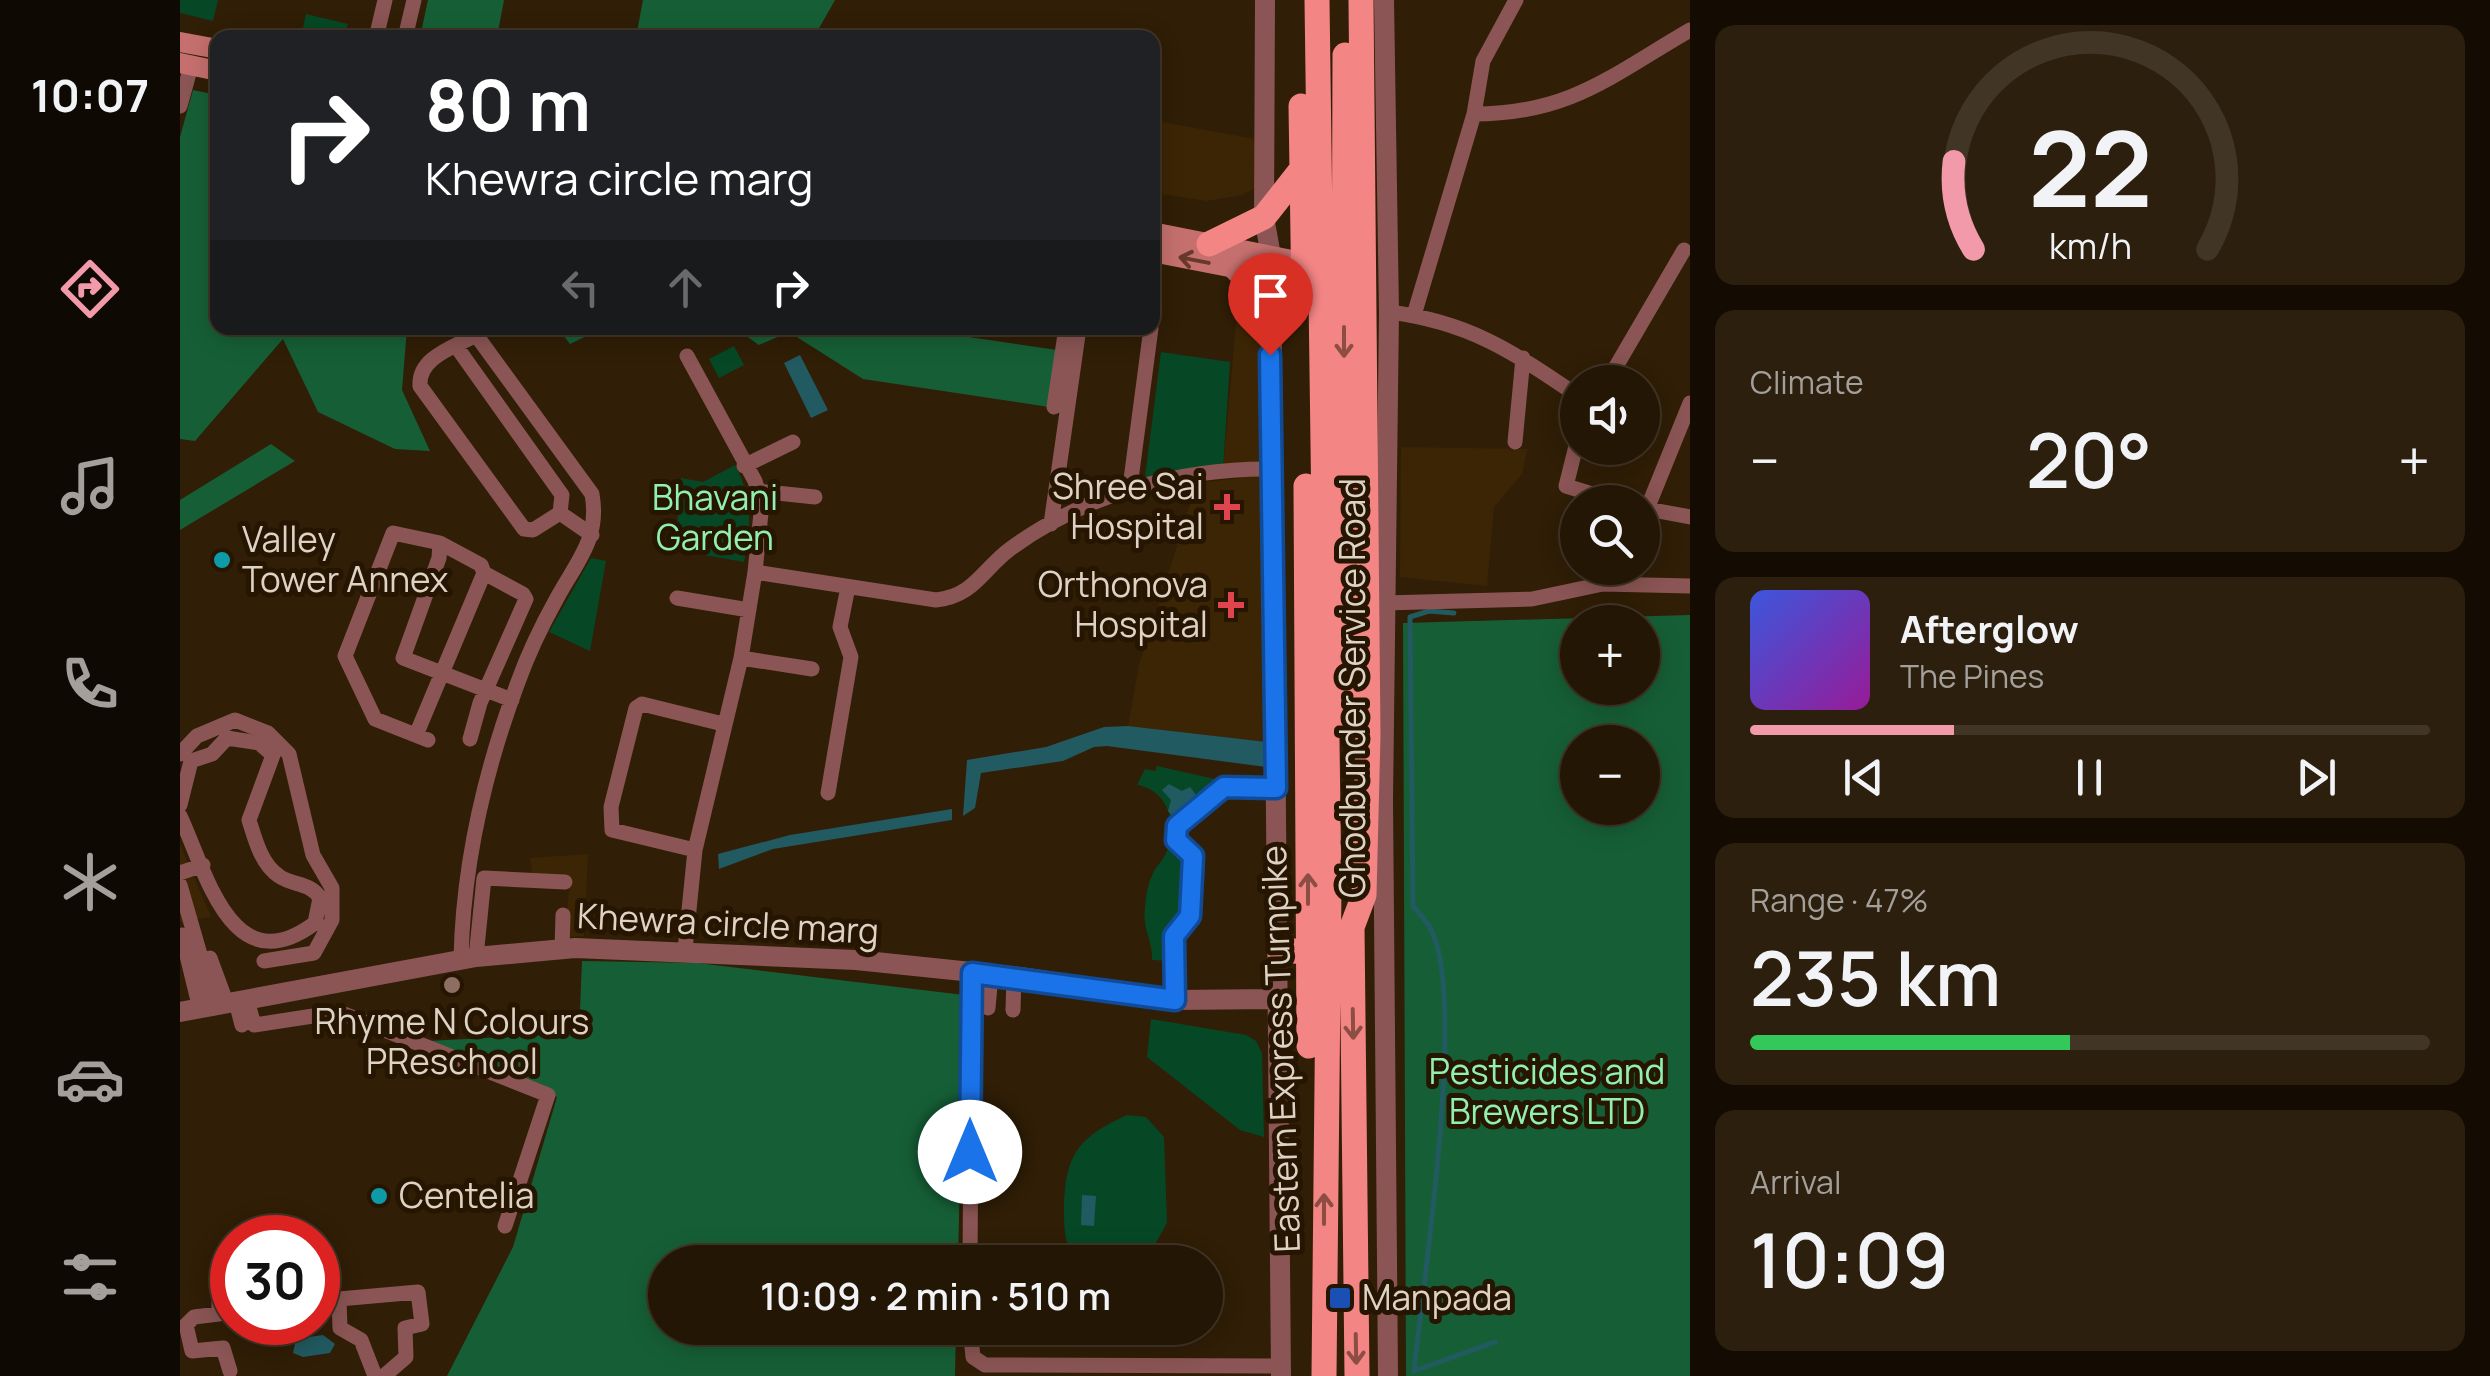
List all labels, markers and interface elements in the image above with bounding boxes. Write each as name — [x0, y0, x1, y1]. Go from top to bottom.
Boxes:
text: 80 m — [425, 56, 591, 152]
text: 10:07 — [31, 64, 149, 126]
icon: right — [260, 70, 390, 200]
text: 22 — [2028, 96, 2152, 238]
text: Khewra circle marg — [425, 147, 813, 209]
text: km/h — [2048, 221, 2132, 270]
one-way arrow — [1178, 249, 1210, 268]
pin — [1228, 253, 1313, 356]
icon: directions — [55, 254, 125, 324]
icon: left — [553, 260, 608, 315]
icon: ahead — [658, 260, 713, 315]
icon: right — [763, 260, 818, 315]
icon: arrive — [1243, 268, 1298, 323]
one-way arrow — [1334, 326, 1354, 358]
text: Climate — [1750, 360, 1864, 404]
map controls — [1560, 365, 1660, 825]
button: sound — [1560, 365, 1660, 465]
text: 20° — [2026, 408, 2152, 511]
text: − — [1750, 422, 1780, 498]
text: + — [2398, 422, 2430, 498]
icon: music — [55, 451, 125, 521]
place label: Shree Sai Hospital — [1052, 462, 1204, 550]
park label: Bhavani Garden — [652, 473, 778, 561]
street label: Ghodbunder Service Road — [1328, 478, 1376, 898]
button: search — [1560, 485, 1660, 585]
marker: Shree Sai Hospital — [1214, 494, 1240, 520]
place label: Valley Tower Annex — [242, 515, 449, 603]
marker: Valley Tower Annex — [211, 549, 233, 571]
place label: Orthonova Hospital — [1038, 560, 1208, 648]
marker: Orthonova Hospital — [1218, 592, 1244, 618]
text: Afterglow — [1900, 602, 2079, 654]
button: + — [1560, 605, 1660, 705]
icon: phone — [55, 649, 125, 719]
text: The Pines — [1900, 654, 2044, 698]
button: − — [1560, 725, 1660, 825]
icon: previous — [1836, 750, 1891, 805]
icon: pause — [2062, 750, 2117, 805]
icon: next — [2289, 750, 2344, 805]
street label: Eastern Express Turnpike — [1249, 845, 1311, 1253]
icon: climate — [55, 847, 125, 917]
one-way arrow — [1298, 873, 1318, 906]
text: Range · 47% — [1750, 878, 1928, 922]
street label: Khewra circle marg — [576, 891, 880, 955]
text: 235 km — [1750, 926, 2001, 1029]
marker: Rhyme N Colours PReschool — [441, 974, 463, 996]
place label: Rhyme N Colours PReschool — [315, 997, 590, 1085]
one-way arrow — [1344, 1008, 1362, 1040]
icon: car — [55, 1044, 125, 1114]
park label: Pesticides and Brewers LTD — [1429, 1047, 1665, 1135]
position arrow — [918, 1100, 1022, 1204]
text: Arrival — [1750, 1160, 1841, 1204]
place label: Centelia — [399, 1171, 534, 1219]
marker: Centelia — [368, 1185, 390, 1207]
one-way arrow — [1314, 1193, 1334, 1226]
text: 10:09 — [1750, 1208, 1949, 1311]
speed limit sign: 30 — [210, 1215, 340, 1345]
icon: filters — [55, 1242, 125, 1312]
text: 10:09 · 2 min · 510 m — [760, 1269, 1111, 1321]
place label: Manpada — [1362, 1273, 1512, 1321]
marker: Manpada — [1327, 1285, 1353, 1311]
one-way arrow — [1346, 1332, 1366, 1365]

